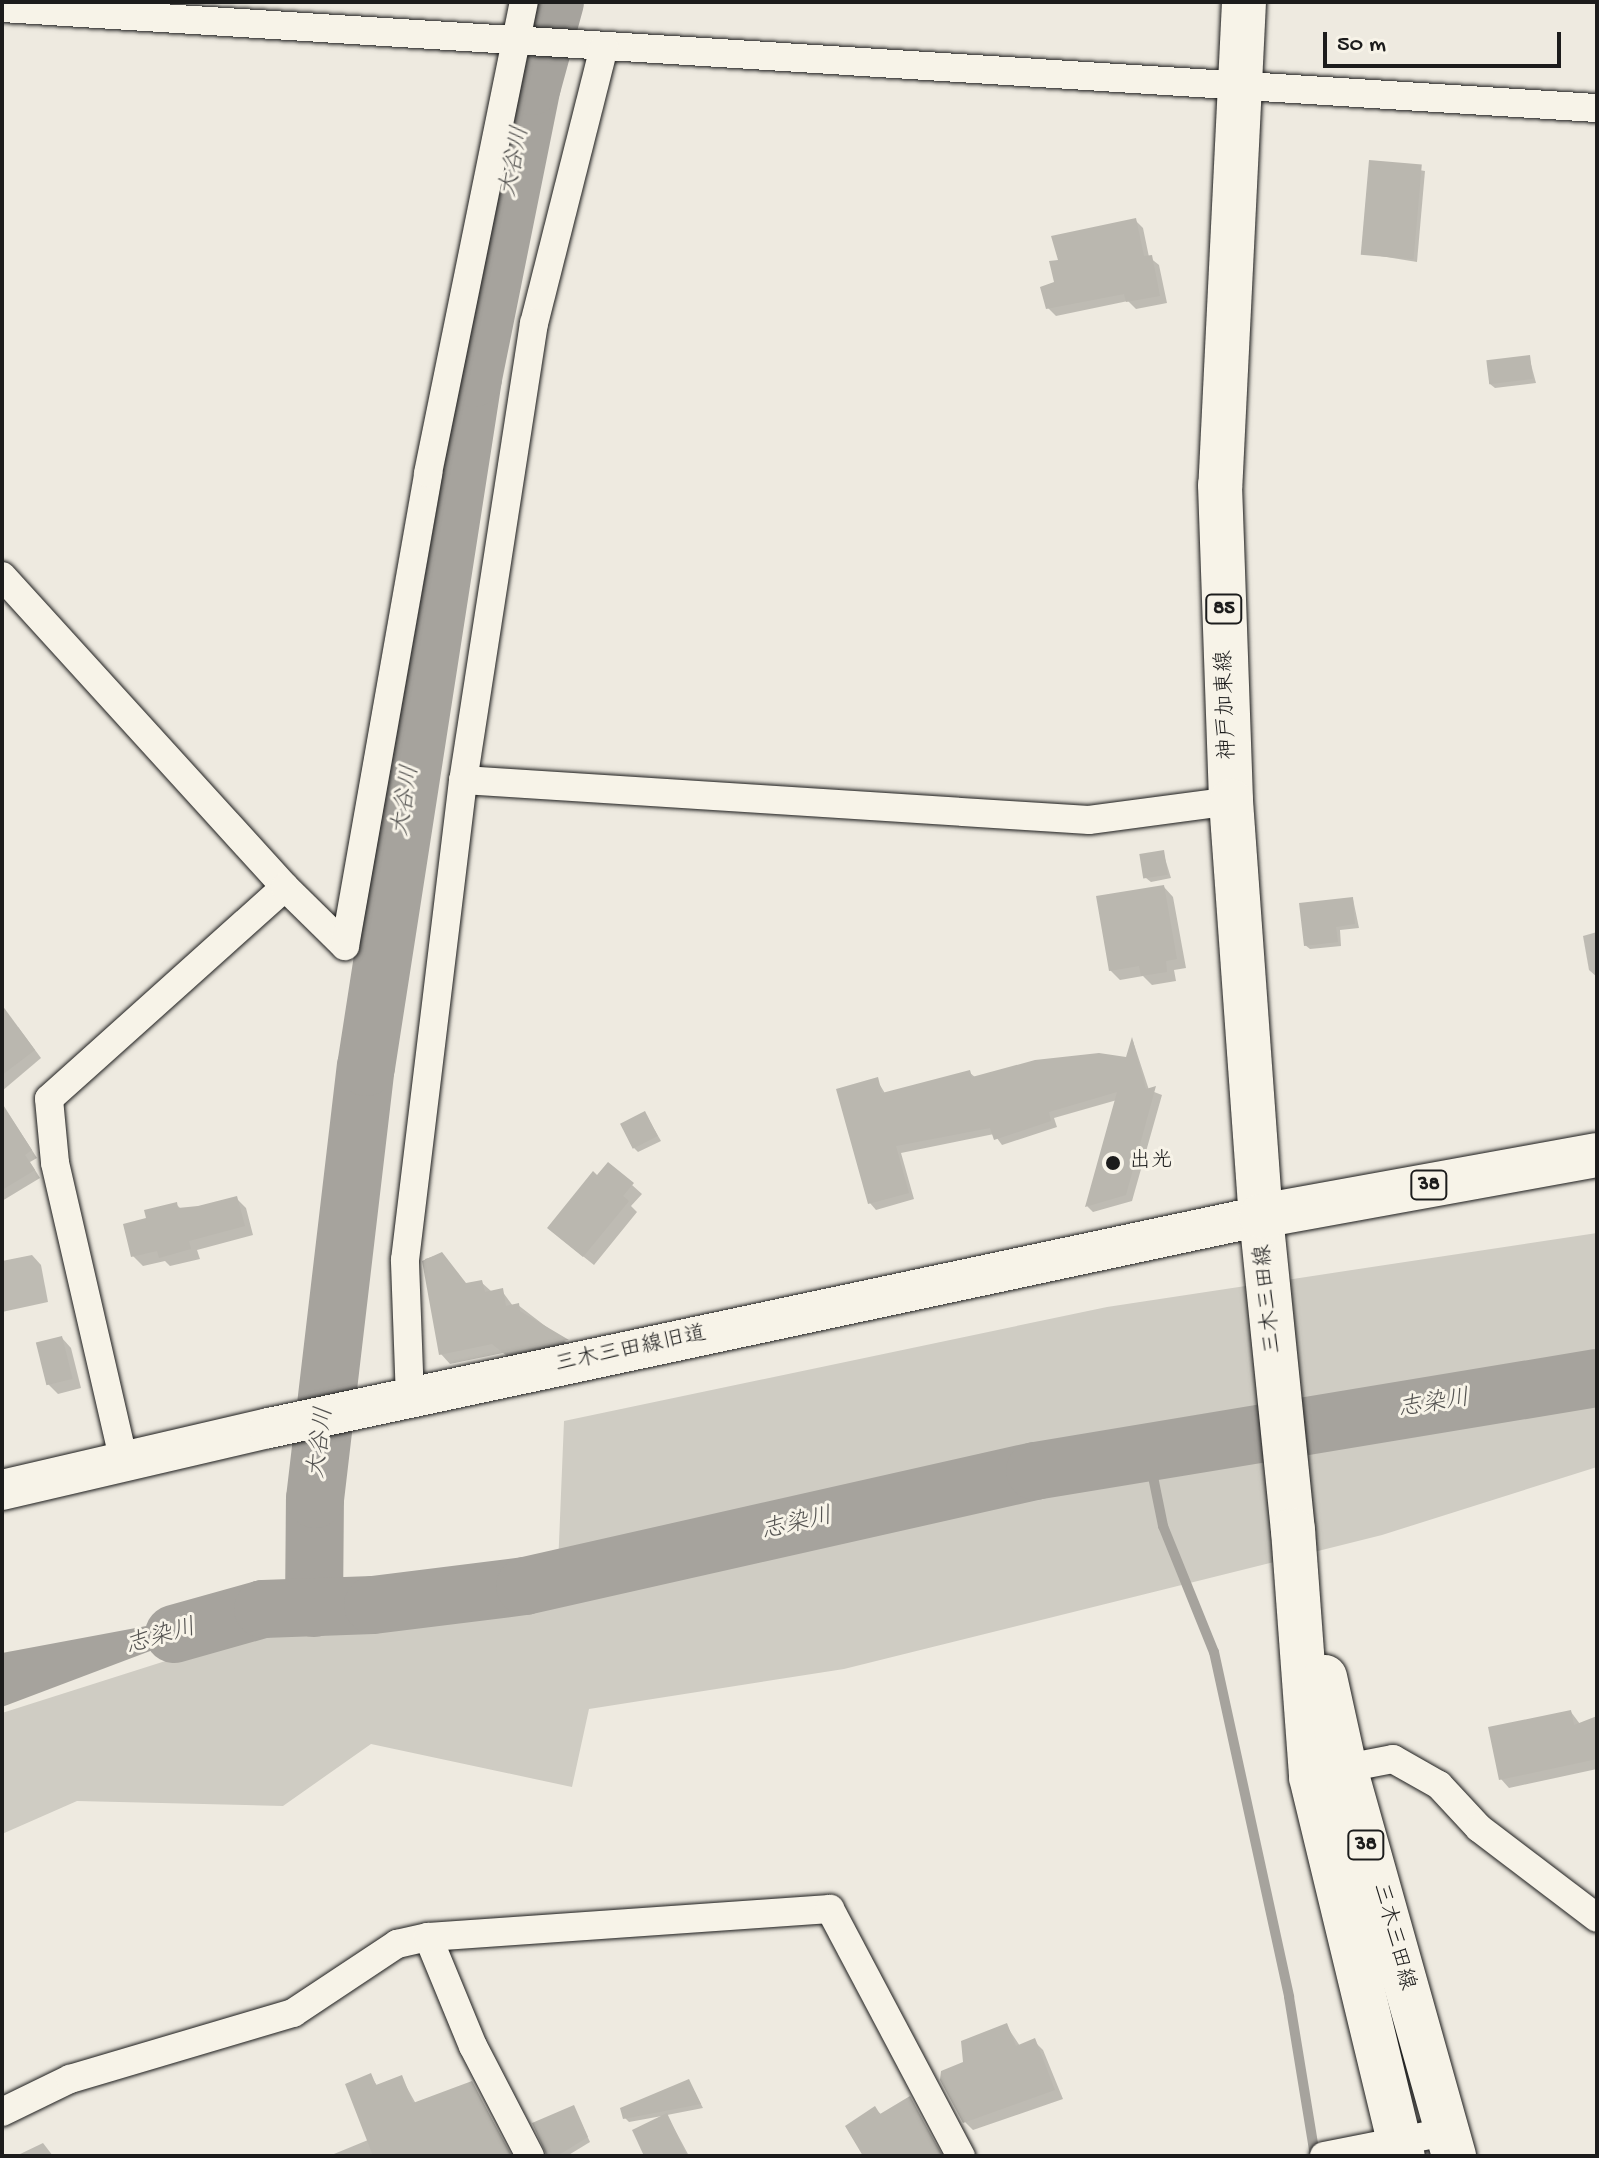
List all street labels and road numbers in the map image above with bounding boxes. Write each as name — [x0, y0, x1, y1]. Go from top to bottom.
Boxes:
road number: 85 — [1204, 593, 1244, 625]
street label: 神戸加東線 — [1213, 650, 1243, 760]
road number: 38 — [1409, 1169, 1449, 1201]
street label: 三木三田線 — [1251, 1243, 1289, 1355]
street label: 三木三田線旧道 — [553, 1322, 709, 1380]
road number: 38 — [1346, 1829, 1386, 1861]
street label: 三木三田線 — [1365, 1880, 1419, 1994]

